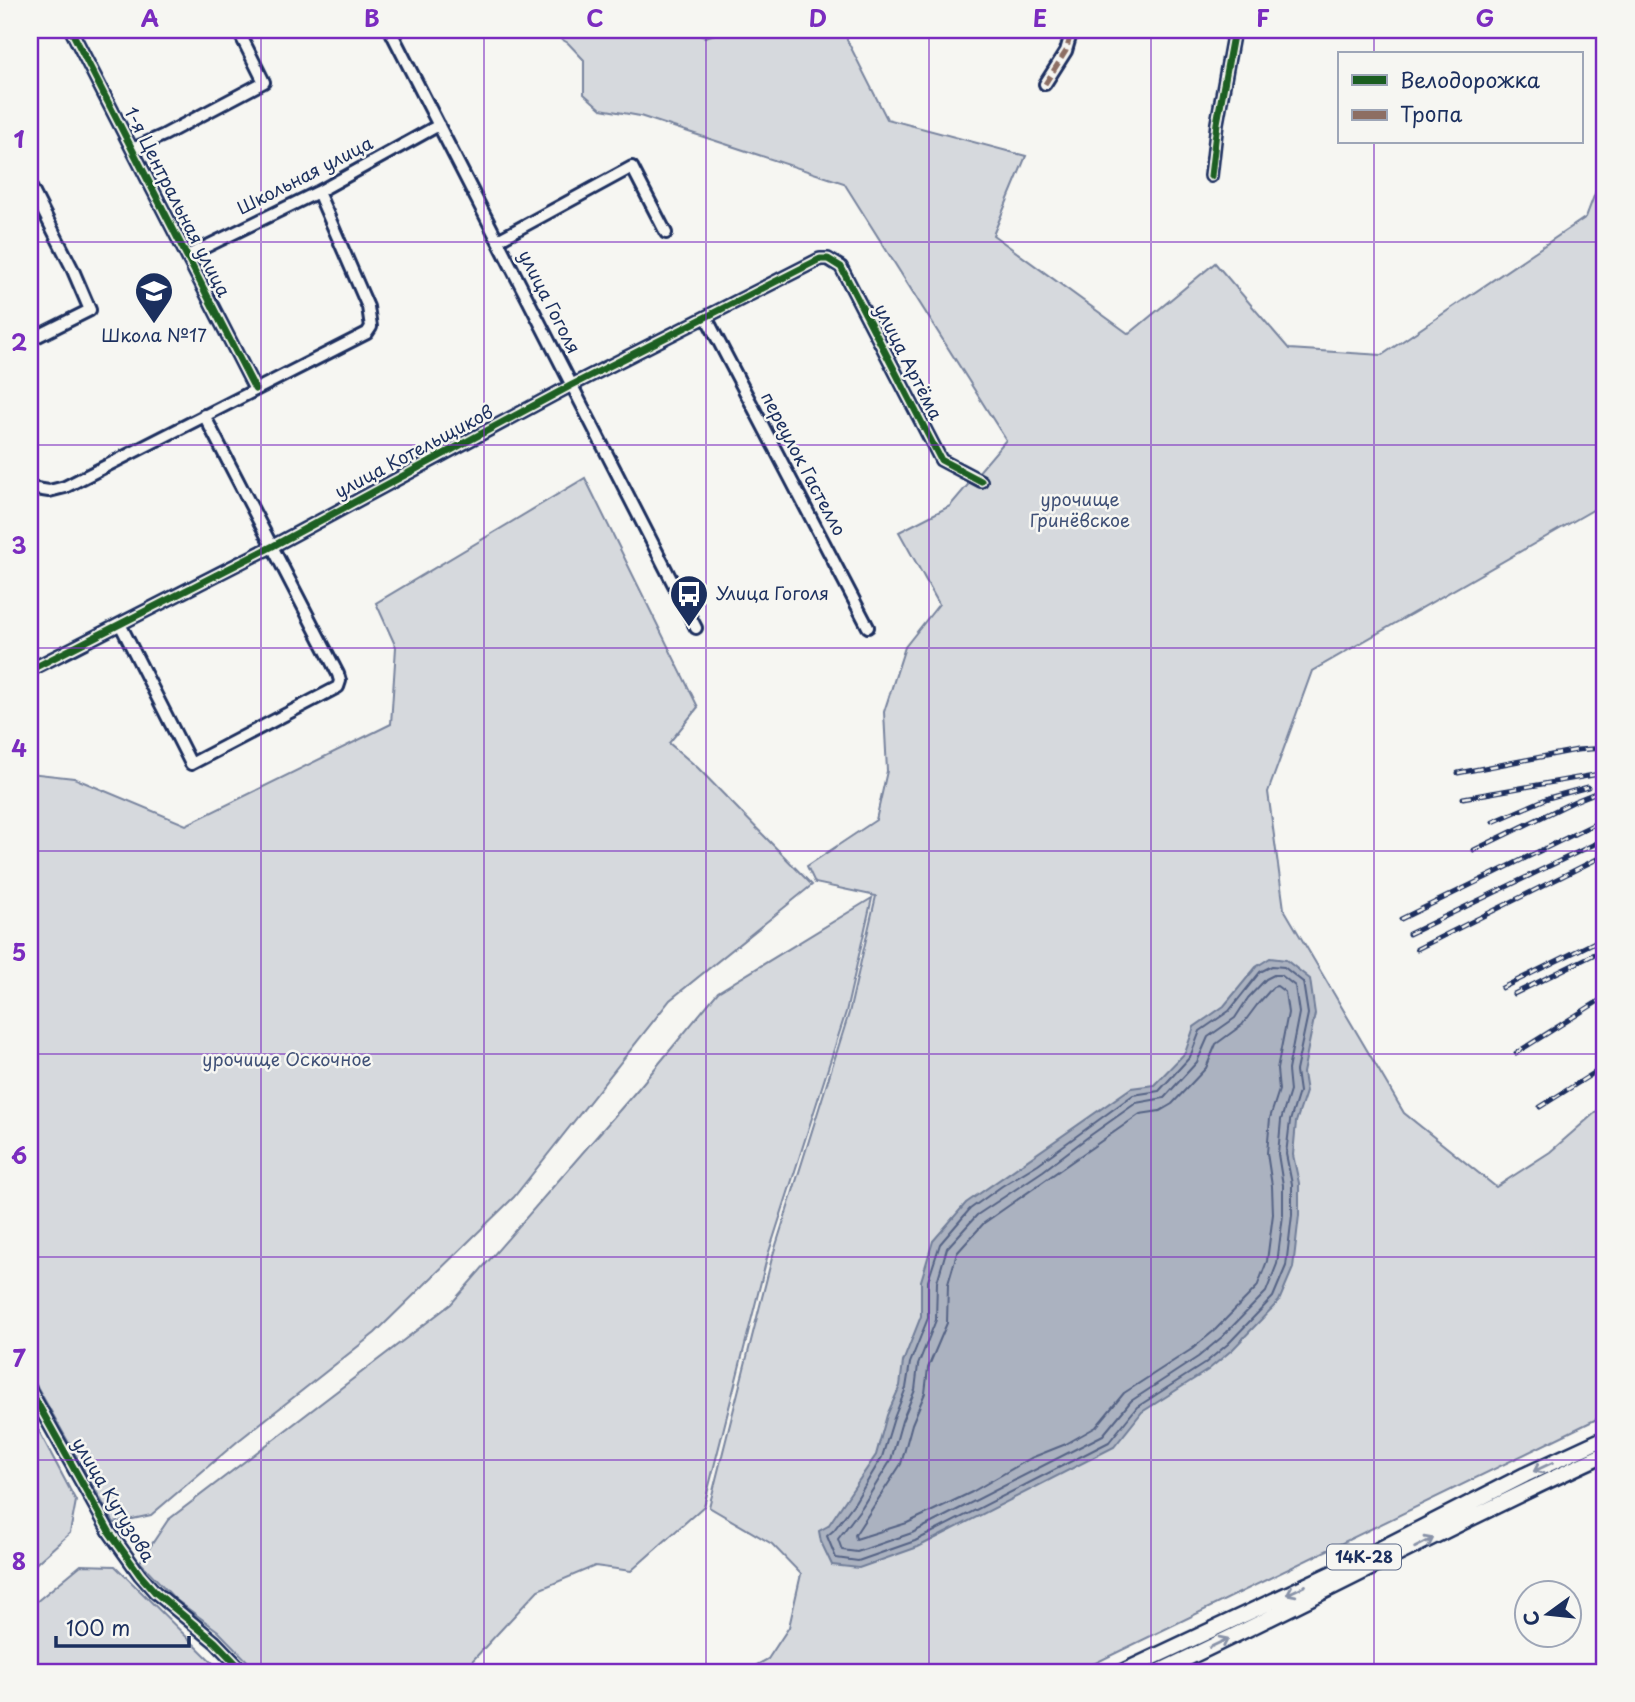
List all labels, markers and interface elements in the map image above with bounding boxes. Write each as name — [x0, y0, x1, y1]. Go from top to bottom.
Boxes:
text: A — [141, 0, 159, 35]
text: B — [364, 0, 380, 35]
text: C — [586, 0, 604, 35]
text: D — [809, 0, 827, 35]
text: E — [1033, 0, 1047, 35]
text: F — [1256, 0, 1270, 35]
text: G — [1476, 0, 1494, 35]
legend — [1338, 52, 1582, 144]
text: Велодорожка — [1400, 63, 1541, 95]
text: Тропа — [1400, 97, 1462, 129]
street label: 1-я Центральная улица — [119, 101, 238, 302]
text: 1 — [14, 121, 25, 156]
street label: Школьная улица — [232, 128, 378, 221]
street label: улица Гоголя — [513, 245, 588, 358]
school or university icon: Школа №17 — [133, 270, 175, 325]
street label: улица Артёма — [868, 298, 950, 424]
place label: Школа №17 — [101, 321, 207, 348]
text: 2 — [11, 324, 27, 359]
street label: переулок Гастелло — [755, 386, 854, 540]
street label: улица Котельщиков — [329, 397, 497, 504]
park label: урочище Гринёвское — [1030, 485, 1130, 533]
text: 3 — [11, 527, 27, 562]
bus stop icon: Улица Гоголя — [668, 573, 710, 628]
place label: Улица Гоголя — [716, 579, 829, 606]
text: 4 — [11, 730, 27, 765]
text: 5 — [12, 934, 26, 969]
park label: урочище Оскочное — [202, 1045, 372, 1072]
text: 6 — [11, 1137, 27, 1172]
text: 7 — [12, 1340, 26, 1375]
street label: улица Кутузова — [66, 1432, 163, 1567]
one-way arrow — [1533, 1461, 1554, 1474]
one-way arrow — [1413, 1536, 1434, 1549]
text: 8 — [12, 1543, 26, 1578]
road number: 14К-28 — [1327, 1544, 1401, 1569]
north arrow — [1512, 1580, 1582, 1650]
one-way arrow — [1286, 1584, 1307, 1598]
scale bar — [56, 1604, 189, 1648]
text: С — [1515, 1608, 1546, 1629]
text: 100 m — [66, 1611, 130, 1643]
one-way arrow — [1208, 1636, 1229, 1649]

